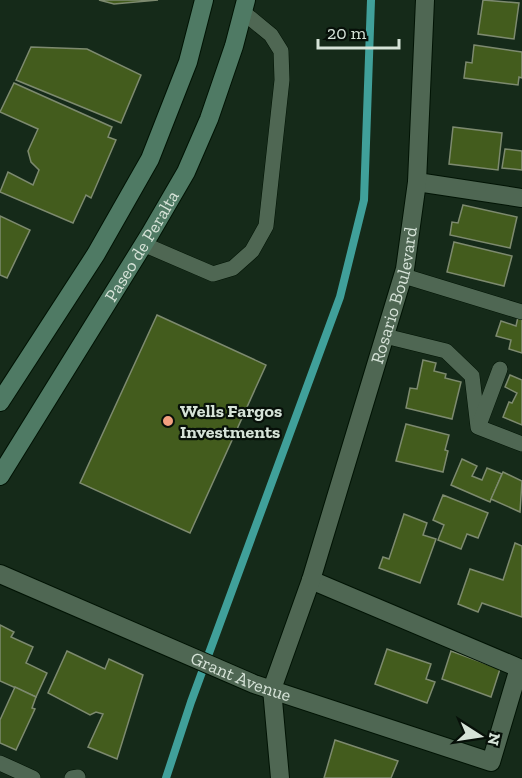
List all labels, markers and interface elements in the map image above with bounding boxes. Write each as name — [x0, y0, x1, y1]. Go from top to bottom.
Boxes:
scale bar — [318, 12, 399, 50]
text: 20 m — [327, 22, 367, 44]
street label: Paseo de Peralta — [100, 186, 184, 306]
street label: Rosario Boulevard — [366, 225, 422, 367]
place label: Wells Fargos Investments — [180, 400, 282, 443]
marker: Wells Fargos Investments — [161, 414, 175, 428]
street label: Grant Avenue — [187, 647, 294, 706]
north arrow — [450, 706, 510, 766]
text: N — [484, 731, 505, 747]

